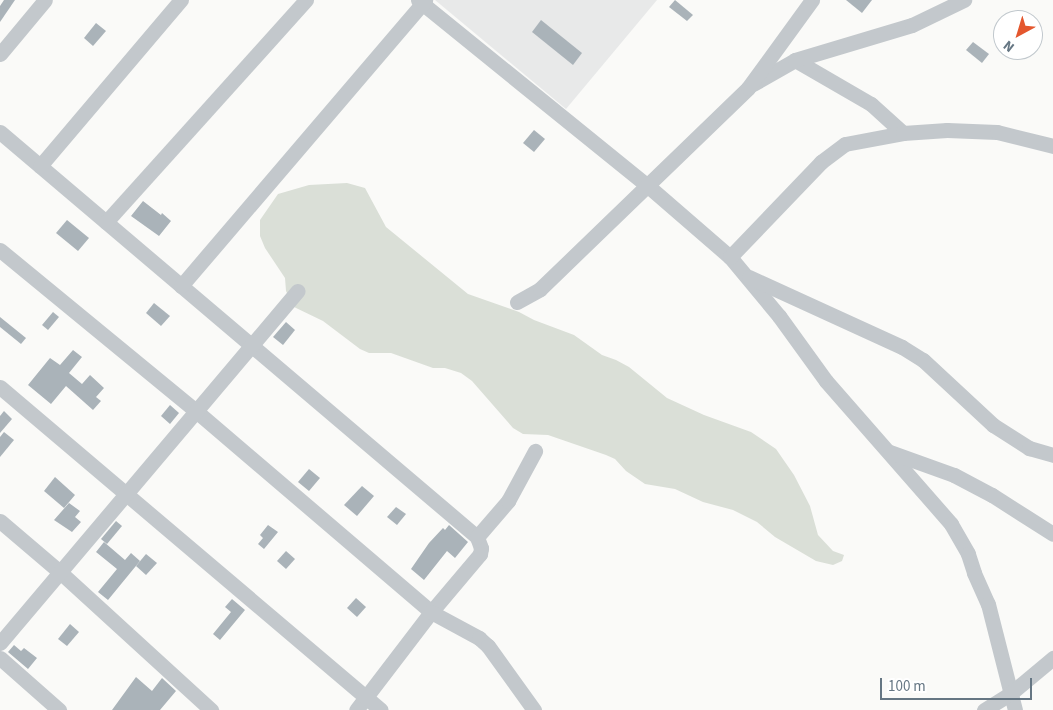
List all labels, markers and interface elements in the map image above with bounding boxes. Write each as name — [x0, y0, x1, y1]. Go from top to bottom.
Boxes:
north arrow — [993, 10, 1043, 60]
text: N — [999, 35, 1019, 57]
scale bar — [883, 668, 1036, 700]
text: 100 m — [888, 676, 926, 697]

